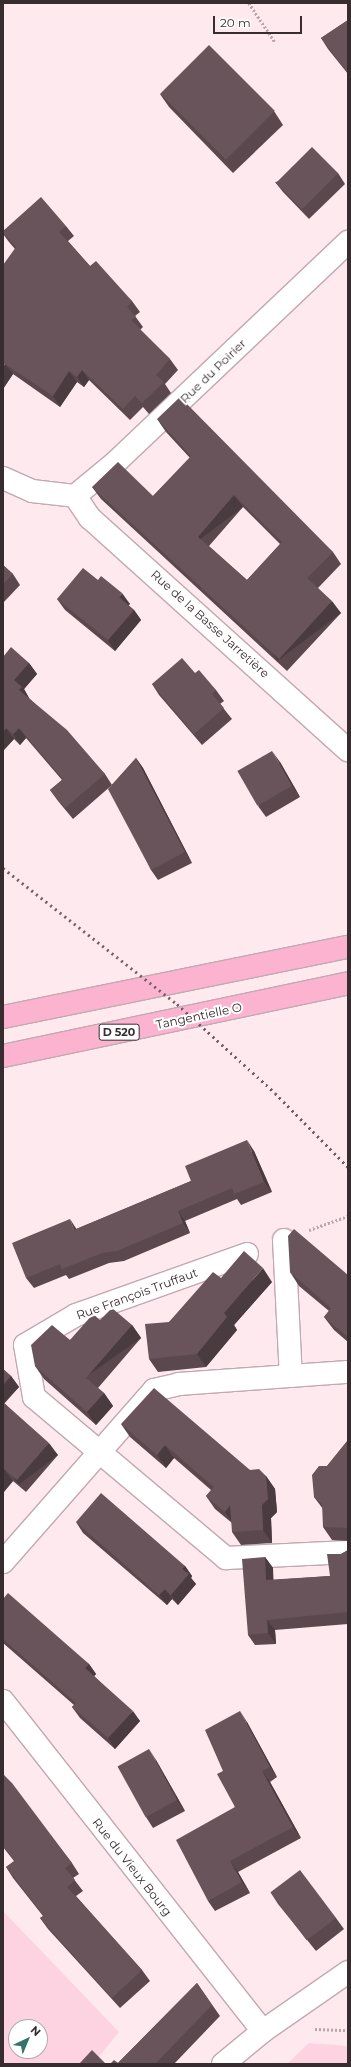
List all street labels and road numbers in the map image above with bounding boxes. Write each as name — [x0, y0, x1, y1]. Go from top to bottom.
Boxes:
street label: Rue du Poirier — [177, 336, 249, 406]
street label: Rue de la Basse Jarretière — [148, 567, 272, 681]
street label: Tangentielle O — [155, 1000, 243, 1032]
road number: D 520 — [98, 1023, 140, 1041]
street label: Rue François Truffaut — [74, 1265, 200, 1323]
street label: Rue du Vieux Bourg — [89, 1815, 175, 1919]

